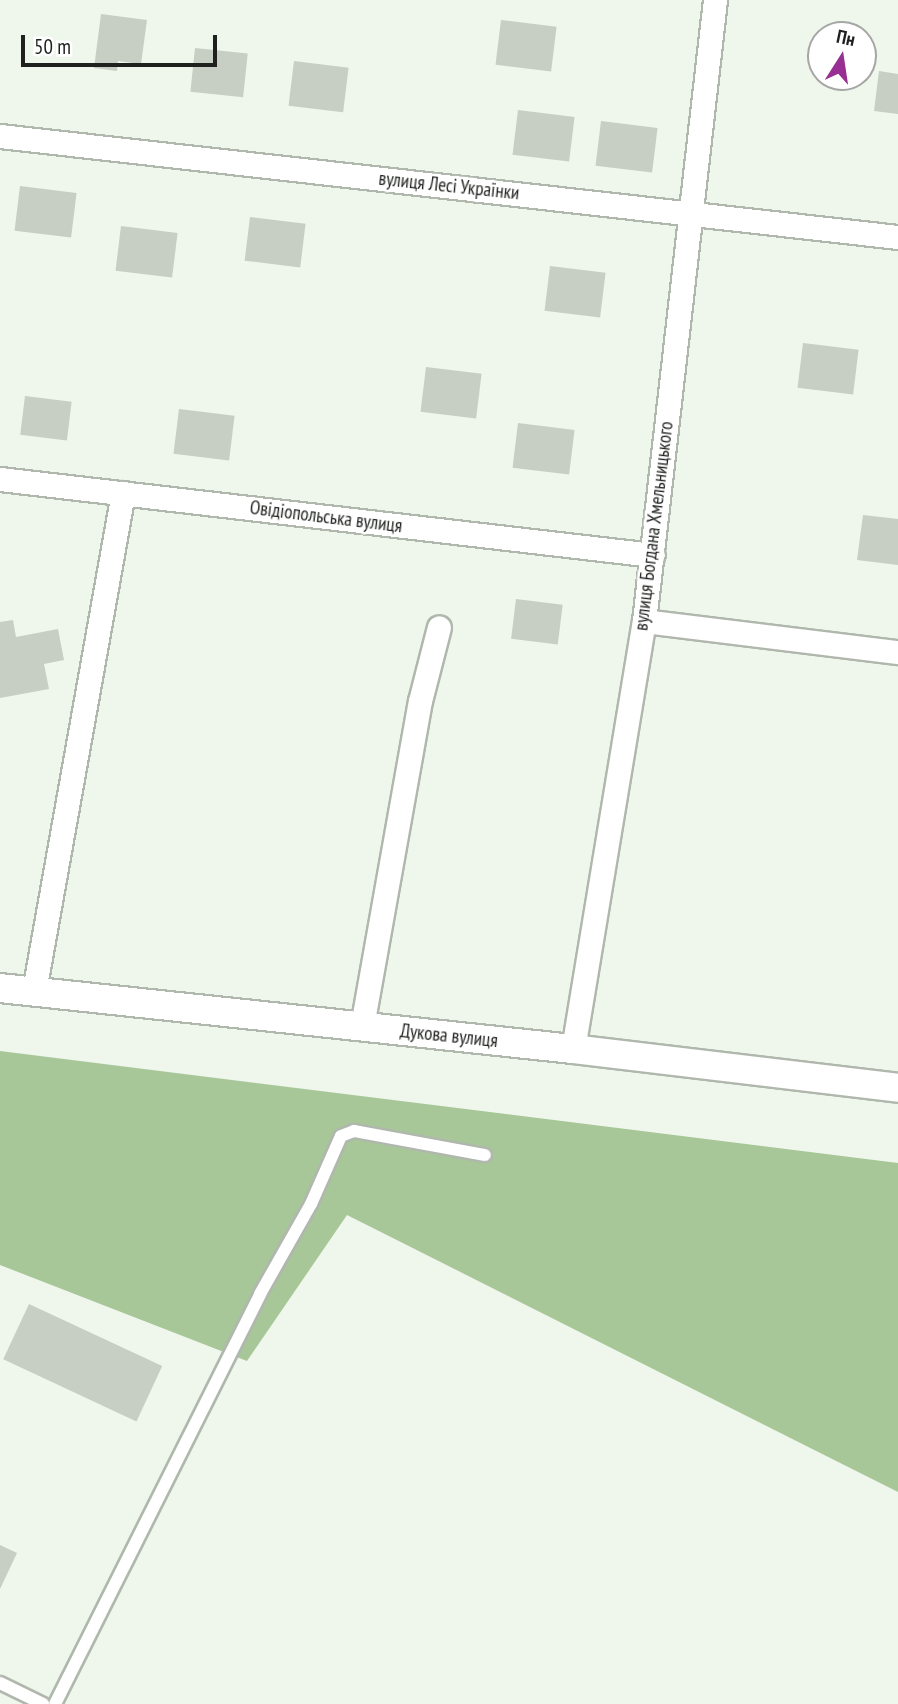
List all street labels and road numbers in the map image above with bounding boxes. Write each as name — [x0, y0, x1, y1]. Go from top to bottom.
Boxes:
street label: вулиця Лесі Українки — [377, 167, 521, 205]
street label: вулиця Богдана Хмельницького — [630, 420, 678, 632]
street label: Овідіопольська вулиця — [249, 496, 403, 538]
street label: Дукова вулиця — [399, 1020, 499, 1052]

